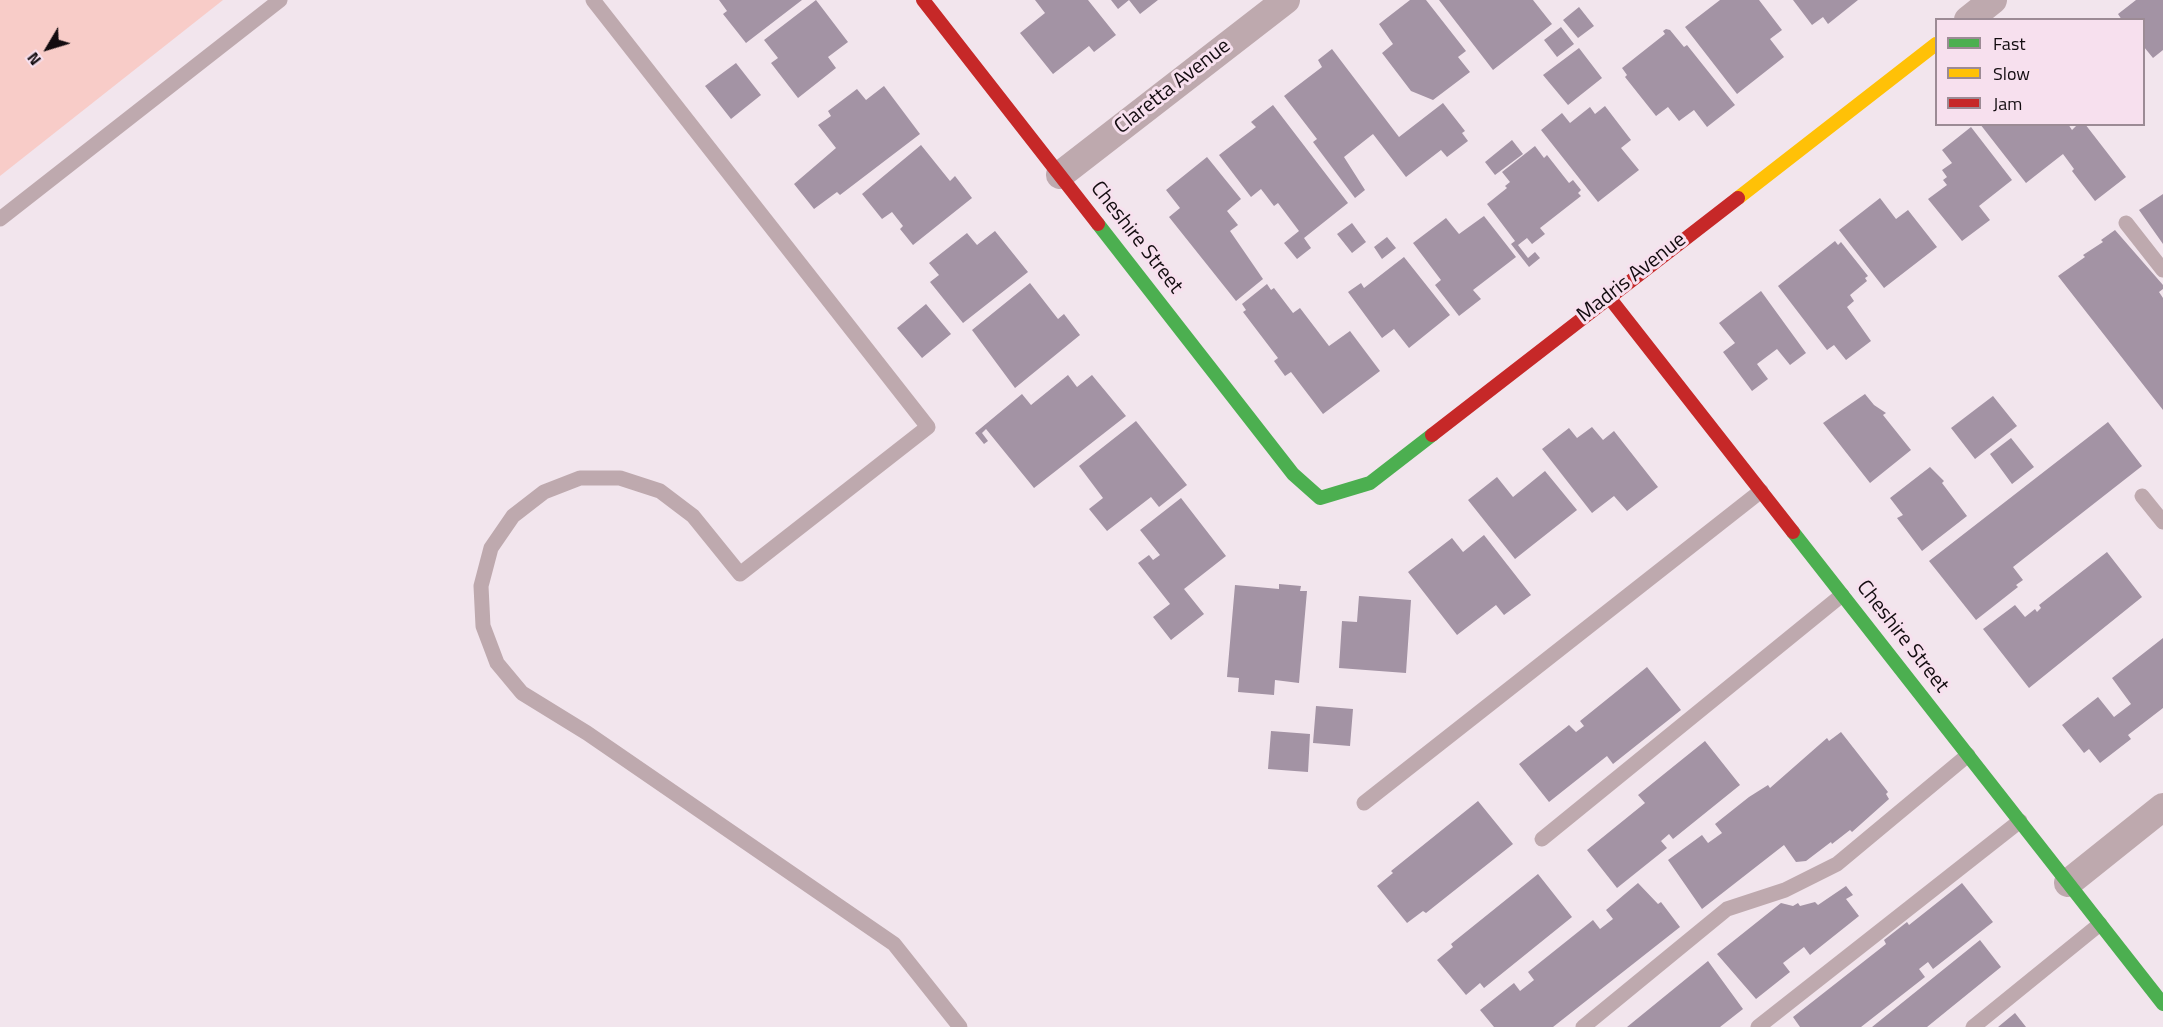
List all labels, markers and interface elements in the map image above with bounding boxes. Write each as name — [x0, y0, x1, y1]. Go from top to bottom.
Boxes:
north arrow — [18, 18, 78, 78]
legend — [1935, 18, 2145, 126]
text: Fast — [1993, 30, 2026, 57]
street label: Claretta Avenue — [1110, 34, 1236, 140]
text: N — [21, 47, 47, 71]
text: Slow — [1993, 60, 2030, 87]
text: Jam — [1993, 90, 2022, 117]
street label: Cheshire Street — [1084, 177, 1188, 299]
street label: Madris Avenue — [1573, 228, 1691, 328]
street label: Cheshire Street — [1850, 576, 1954, 698]

